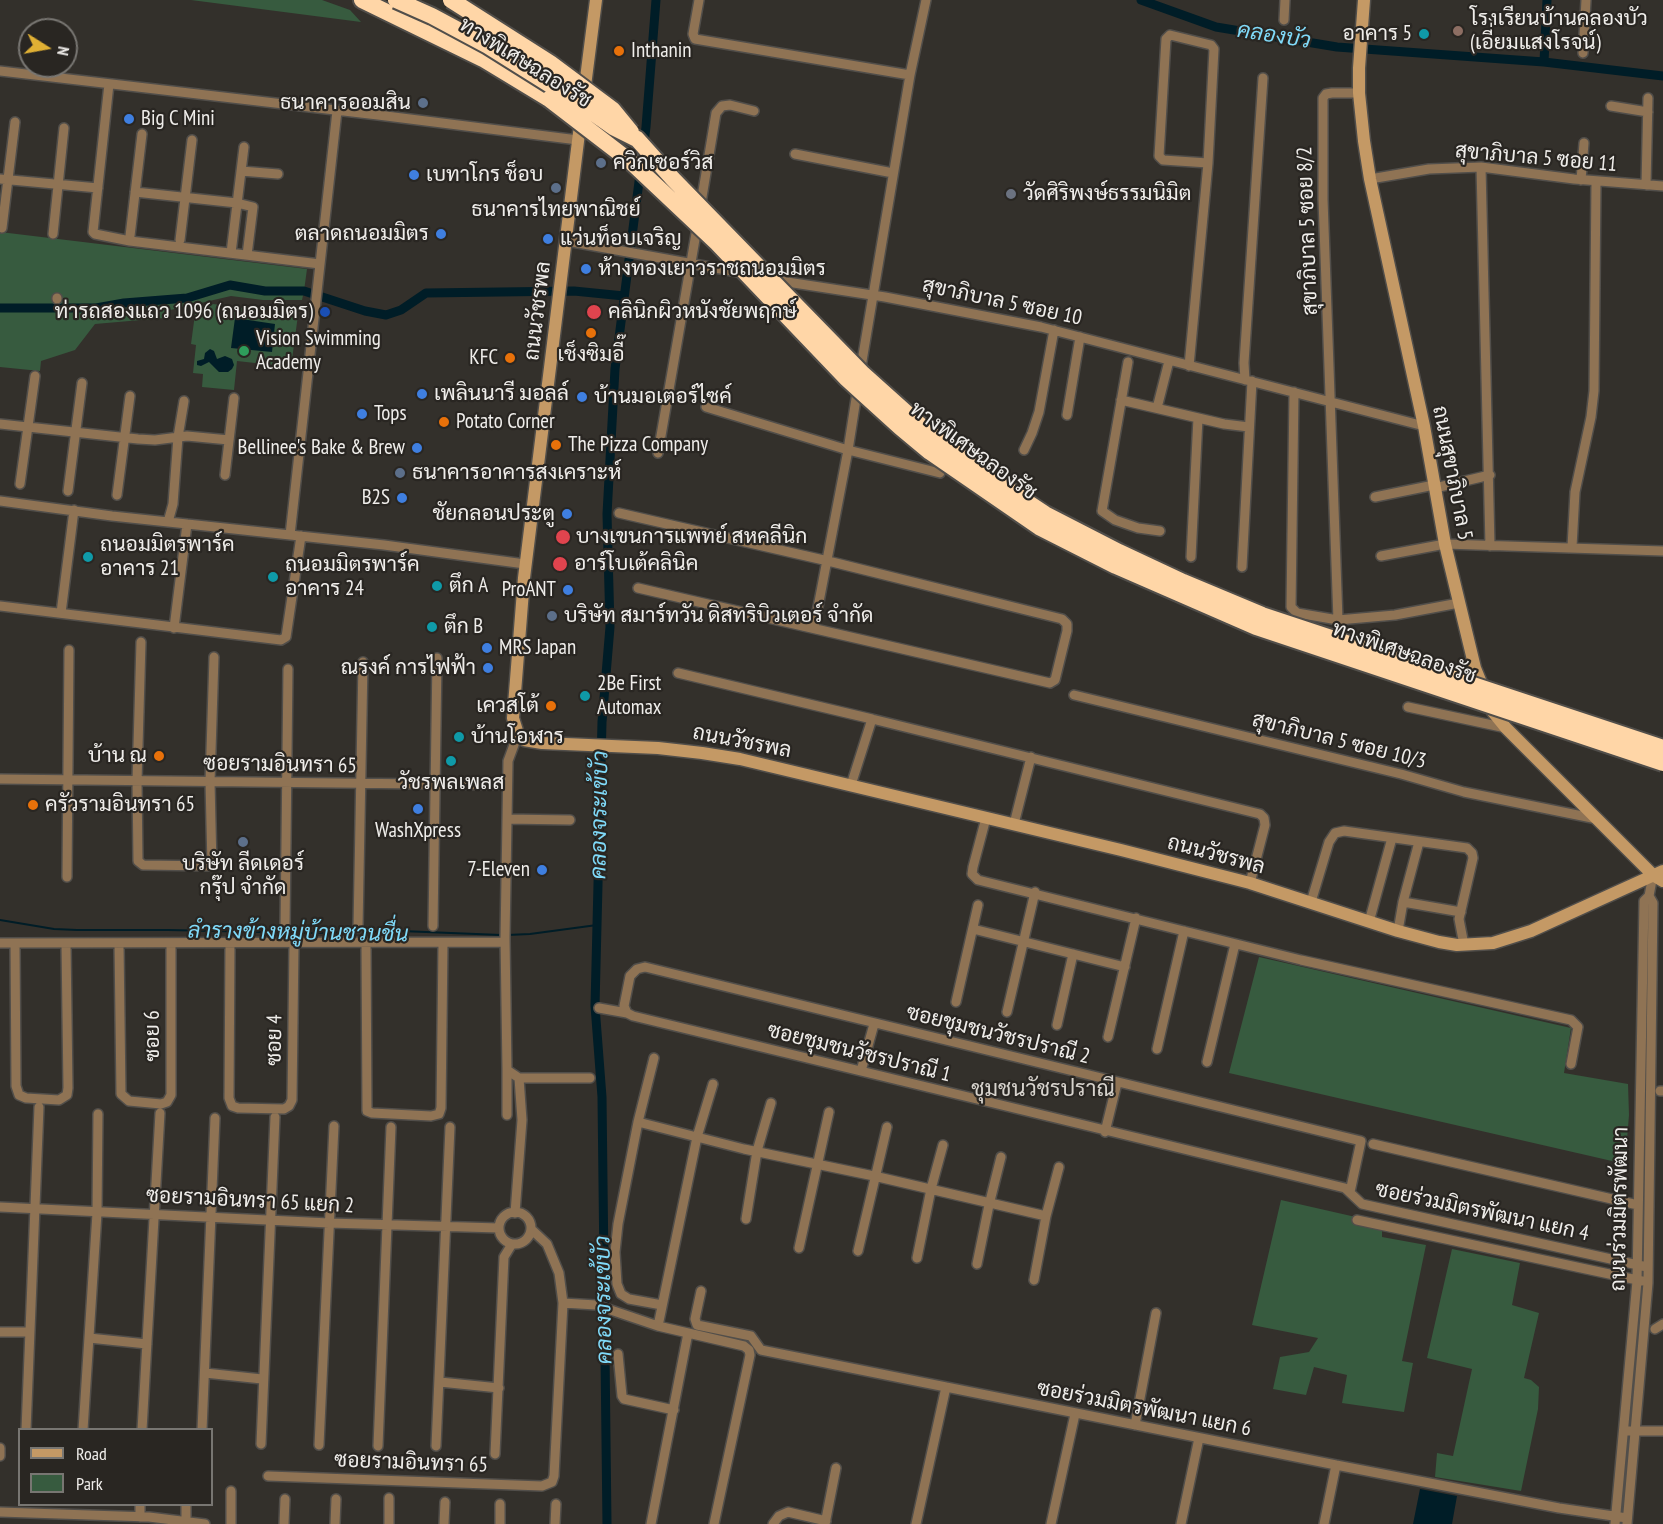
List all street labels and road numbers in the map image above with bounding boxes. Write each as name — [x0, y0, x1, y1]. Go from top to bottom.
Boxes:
street label: ทางพิเศษฉลองรัช — [454, 12, 596, 114]
street label: สุขาภิบาล 5 ซอย 11 — [1454, 138, 1618, 178]
street label: สุขาภิบาล 5 ซอย 8/2 — [1292, 146, 1324, 316]
street label: ถนนวัชรพล — [519, 260, 557, 362]
street label: สุขาภิบาล 5 ซอย 10 — [920, 273, 1084, 331]
street label: ทางพิเศษฉลองรัช — [905, 396, 1041, 506]
street label: ถนนสุขาภิบาล 5 — [1427, 404, 1477, 542]
street label: ทางพิเศษฉลองรัช — [1329, 617, 1479, 689]
street label: สุขาภิบาล 5 ซอย 10/3 — [1249, 707, 1429, 775]
street label: ถนนวัชรพล — [691, 720, 793, 764]
street label: ซอยรามอินทรา 65 — [203, 751, 357, 779]
street label: ถนนวัชรพล — [1164, 830, 1268, 880]
street label: ซอยชุมชนวัชรปราณี 2 — [904, 1000, 1092, 1070]
street label: ซอย 6 — [140, 1010, 166, 1062]
street label: ซอย 4 — [262, 1014, 288, 1066]
street label: ซอยชุมชนวัชรปราณี 1 — [765, 1018, 953, 1088]
street label: ถนนร่วมมิตรพัฒนา — [1606, 1126, 1634, 1292]
street label: ซอยร่วมมิตรพัฒนา แยก 4 — [1373, 1177, 1591, 1247]
street label: ซอยรามอินทรา 65 แยก 2 — [145, 1183, 355, 1219]
street label: ซอยร่วมมิตรพัฒนา แยก 6 — [1035, 1376, 1253, 1442]
street label: ซอยรามอินทรา 65 — [334, 1448, 488, 1478]

